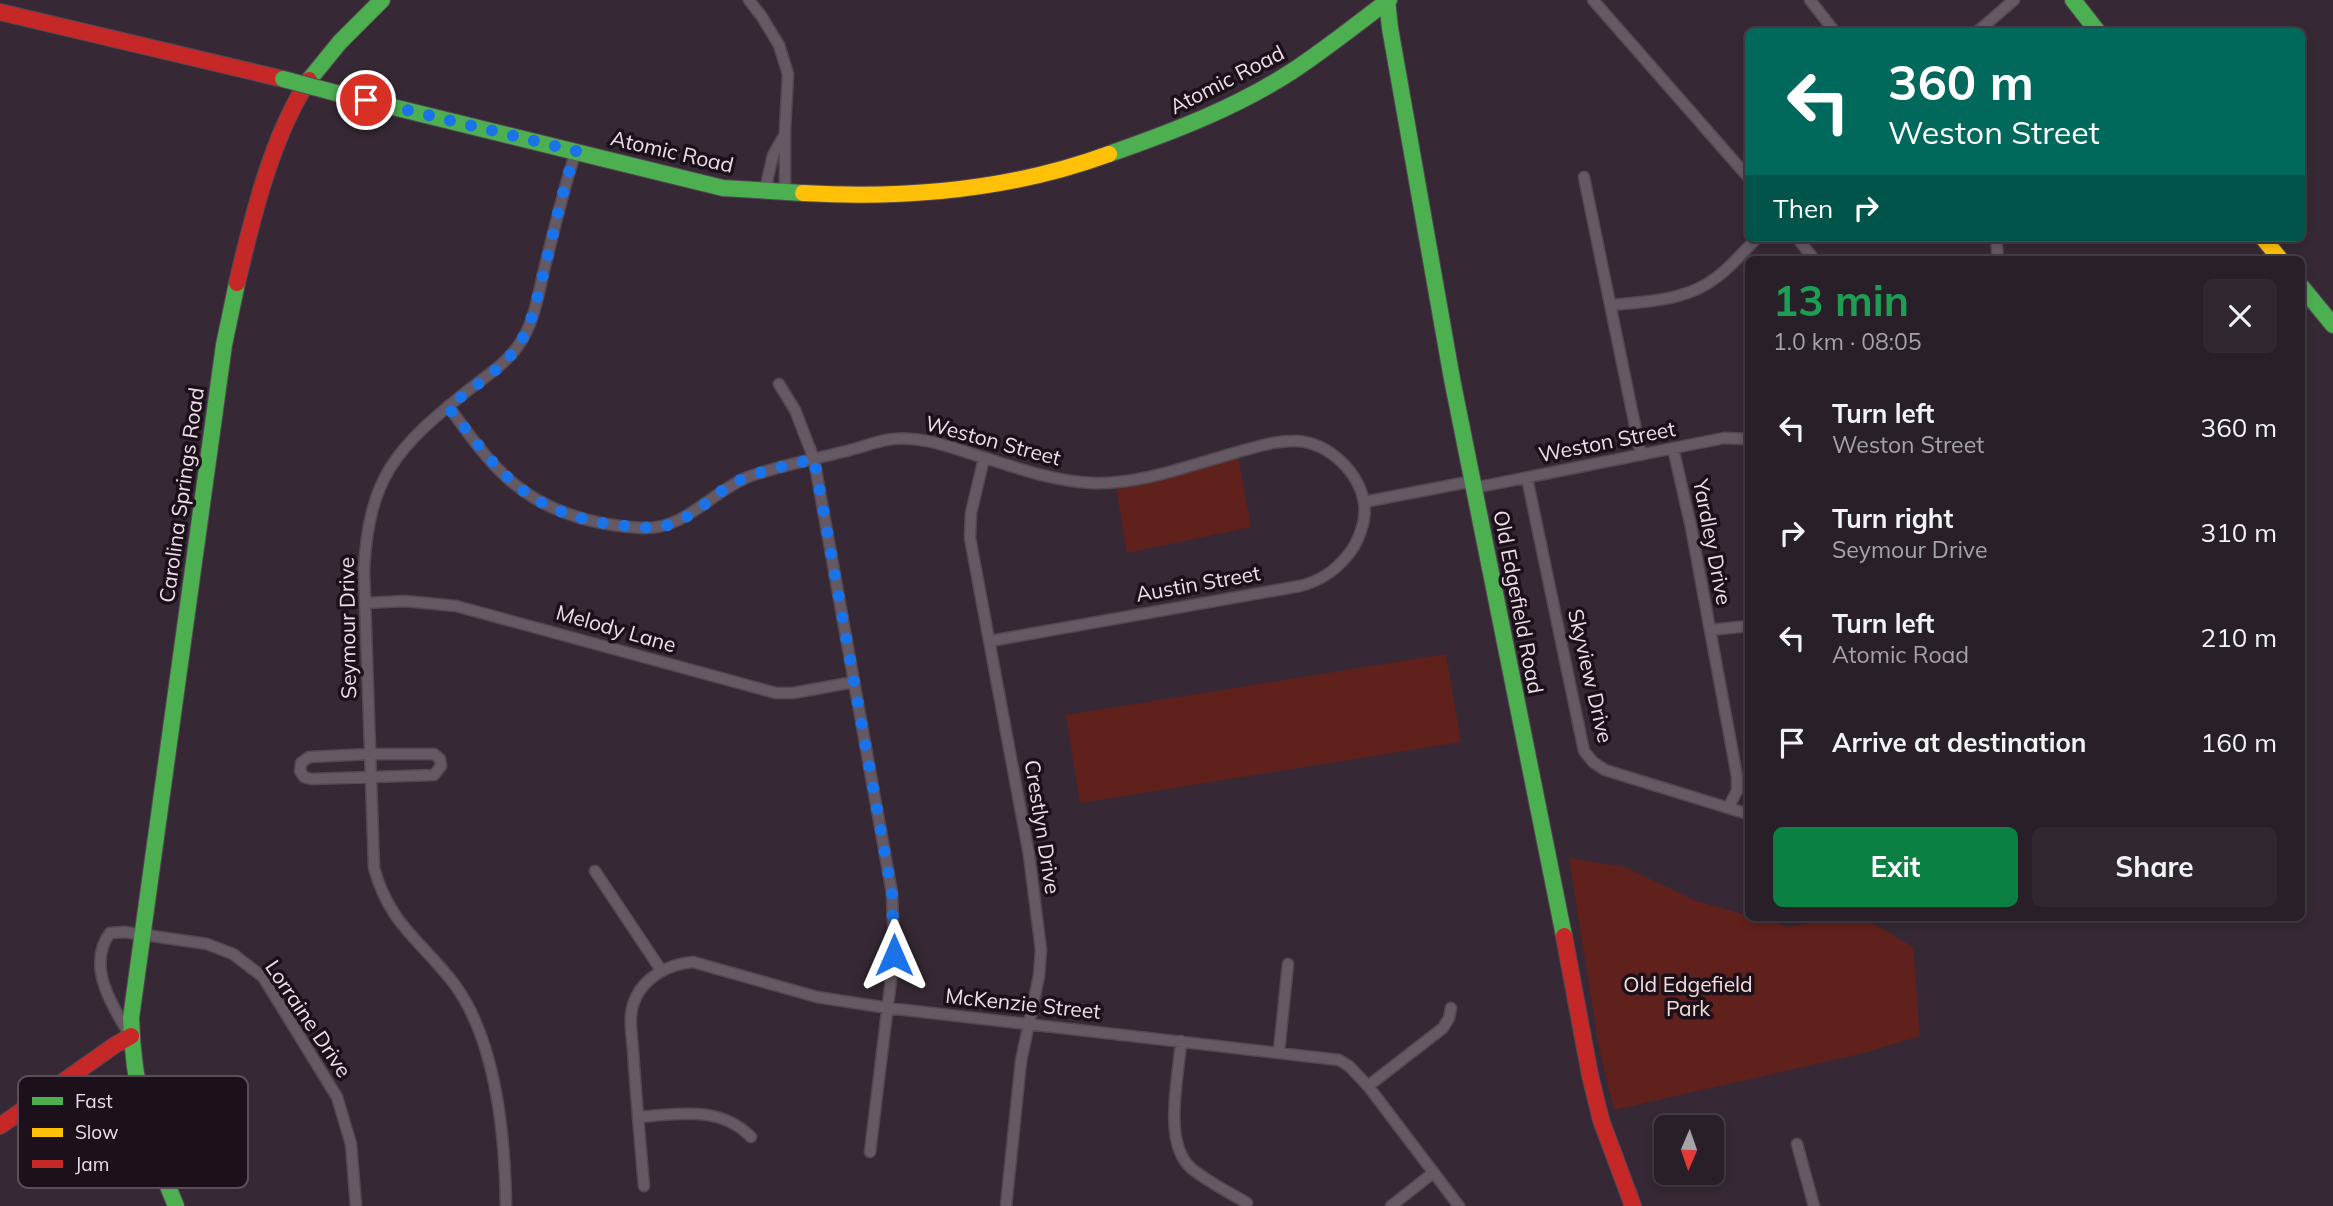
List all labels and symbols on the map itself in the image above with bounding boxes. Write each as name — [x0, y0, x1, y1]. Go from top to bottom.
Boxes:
street label: Atomic Road — [1165, 39, 1288, 119]
pin — [336, 70, 396, 130]
street label: Atomic Road — [608, 124, 736, 178]
street label: Carolina Springs Road — [153, 386, 209, 604]
street label: Weston Street — [923, 409, 1064, 471]
street label: Weston Street — [1536, 415, 1677, 467]
street label: Yardley Drive — [1688, 476, 1738, 607]
street label: Old Edgefield Road — [1488, 508, 1550, 696]
street label: Seymour Drive — [333, 557, 361, 699]
street label: Austin Street — [1133, 559, 1262, 607]
street label: Melody Lane — [553, 599, 679, 658]
street label: Skyview Drive — [1563, 606, 1619, 745]
street label: Crestlyn Drive — [1020, 758, 1066, 896]
position arrow — [857, 918, 931, 992]
street label: Lorraine Drive — [260, 955, 358, 1082]
park label: Old Edgefield Park — [1623, 971, 1753, 1021]
street label: McKenzie Street — [944, 982, 1102, 1024]
legend — [18, 1076, 248, 1188]
text: Fast — [75, 1089, 113, 1113]
north arrow — [1654, 1115, 1724, 1185]
text: Slow — [75, 1120, 119, 1144]
text: Jam — [75, 1152, 109, 1176]

